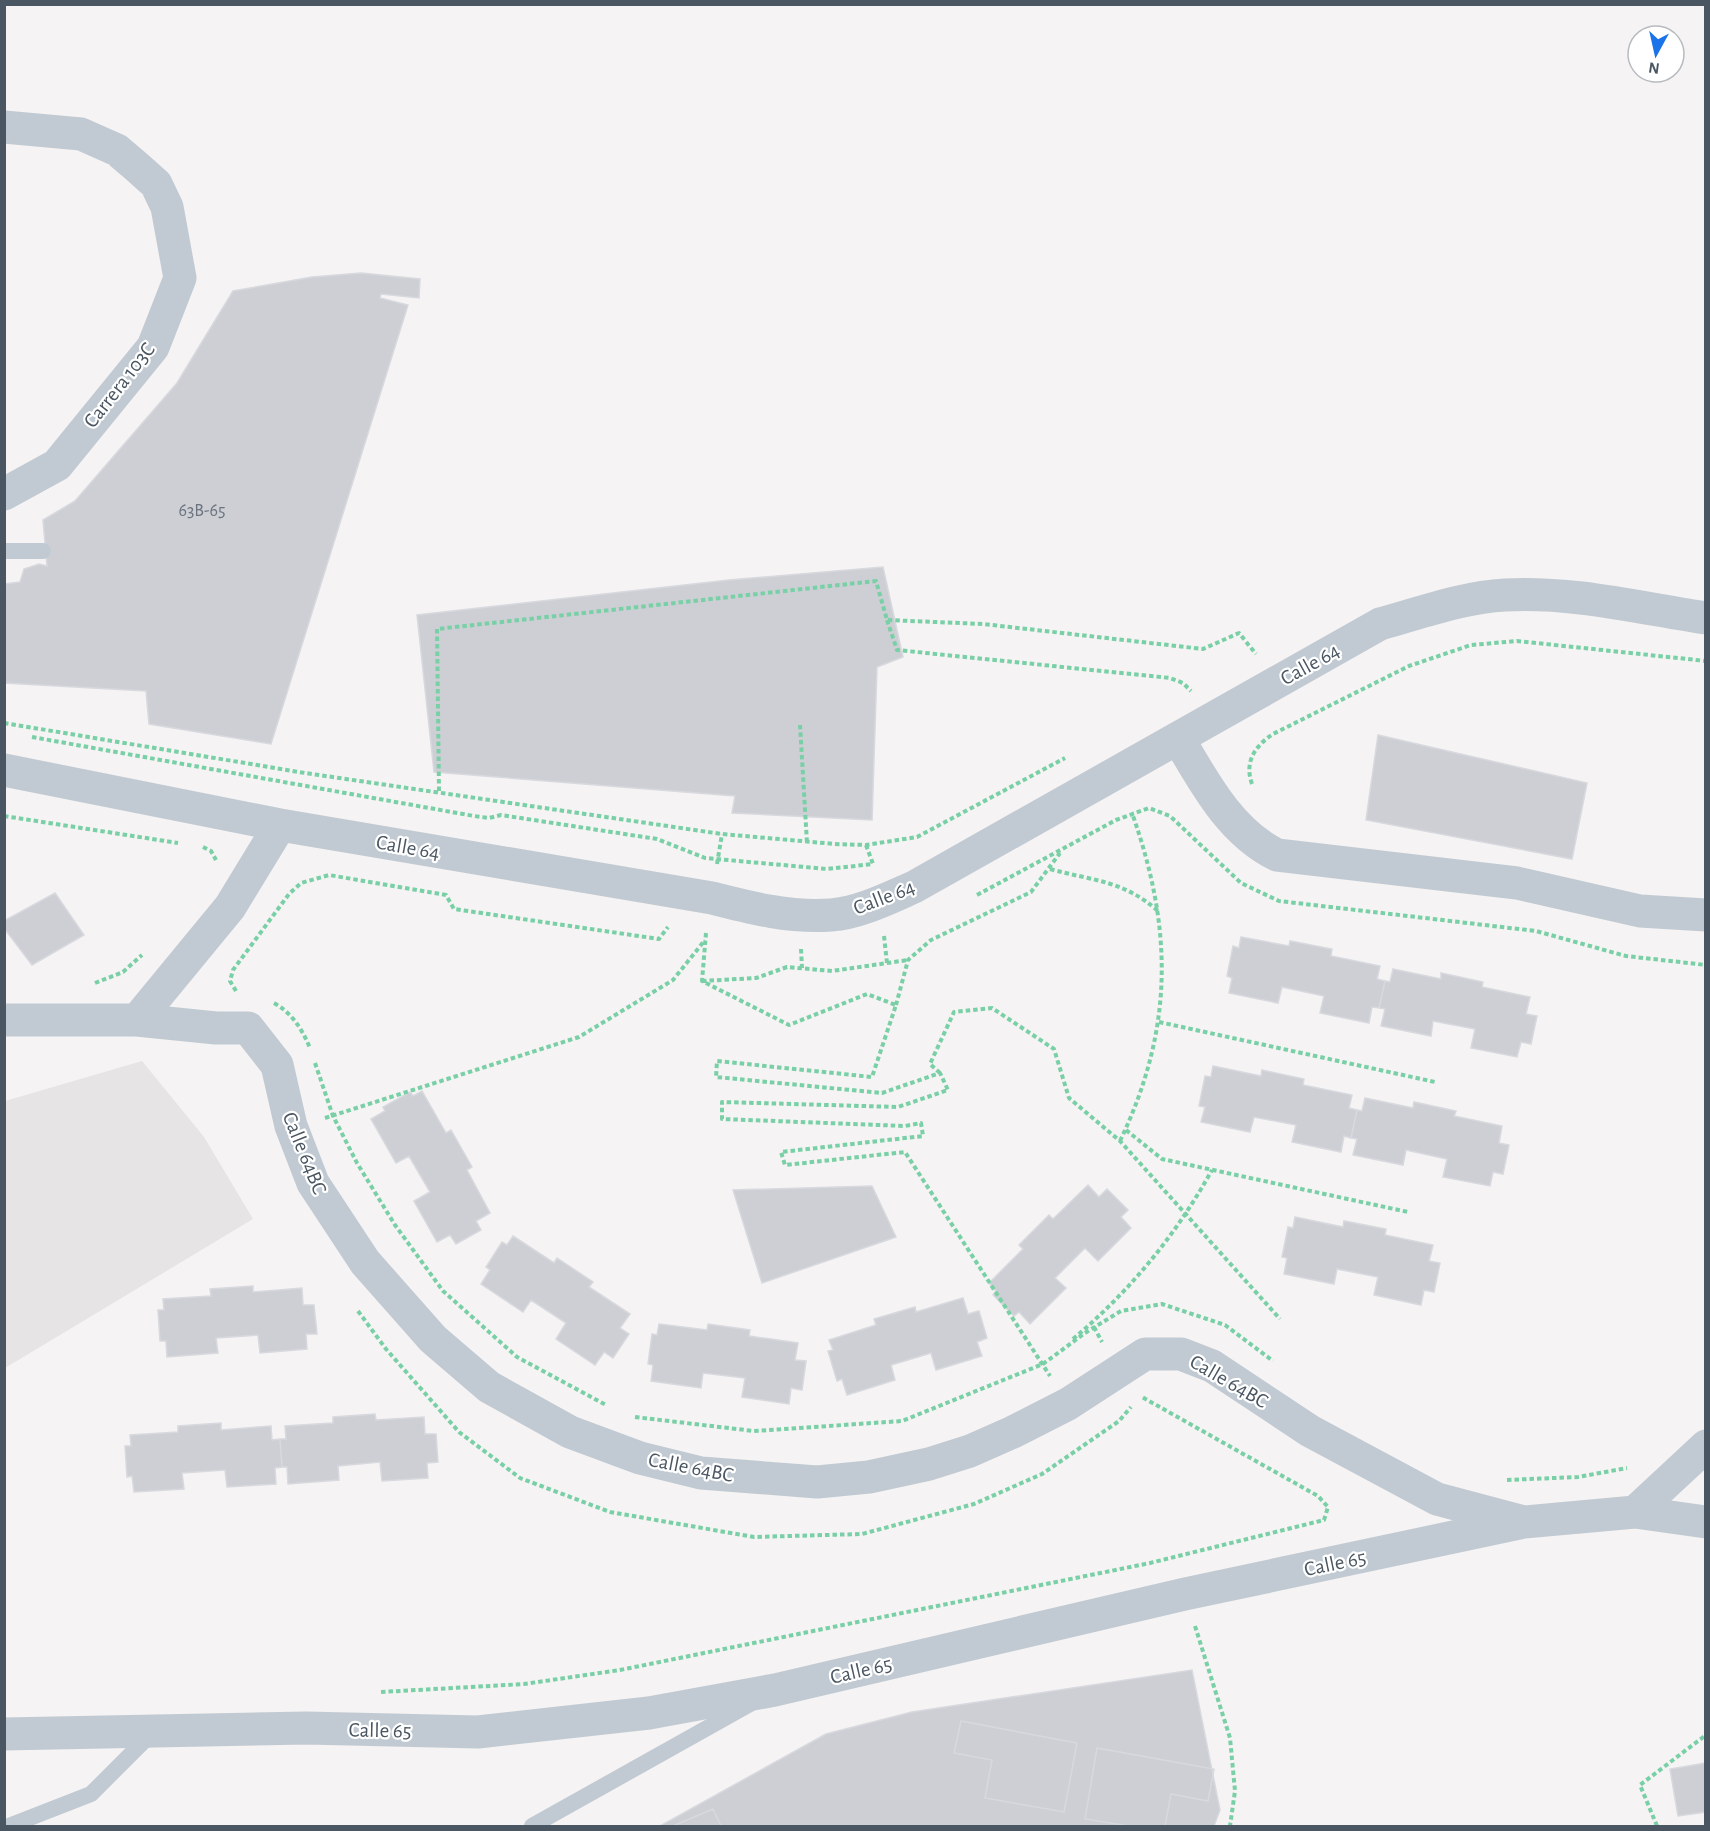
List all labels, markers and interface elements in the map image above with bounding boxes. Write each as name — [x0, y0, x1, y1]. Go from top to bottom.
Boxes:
north arrow — [1626, 24, 1686, 84]
text: N — [1647, 59, 1661, 77]
street label: Carrera 103C — [80, 339, 159, 432]
house number: 63B-65 — [178, 502, 226, 520]
street label: Calle 64 — [1277, 640, 1343, 689]
street label: Calle 64 — [375, 832, 441, 863]
street label: Calle 64 — [850, 876, 918, 919]
street label: Calle 64BC — [279, 1109, 330, 1197]
street label: Calle 64BC — [1186, 1351, 1271, 1412]
street label: Calle 64BC — [647, 1449, 735, 1486]
street label: Calle 65 — [1302, 1547, 1368, 1580]
street label: Calle 65 — [828, 1653, 894, 1688]
street label: Calle 65 — [348, 1719, 412, 1742]

